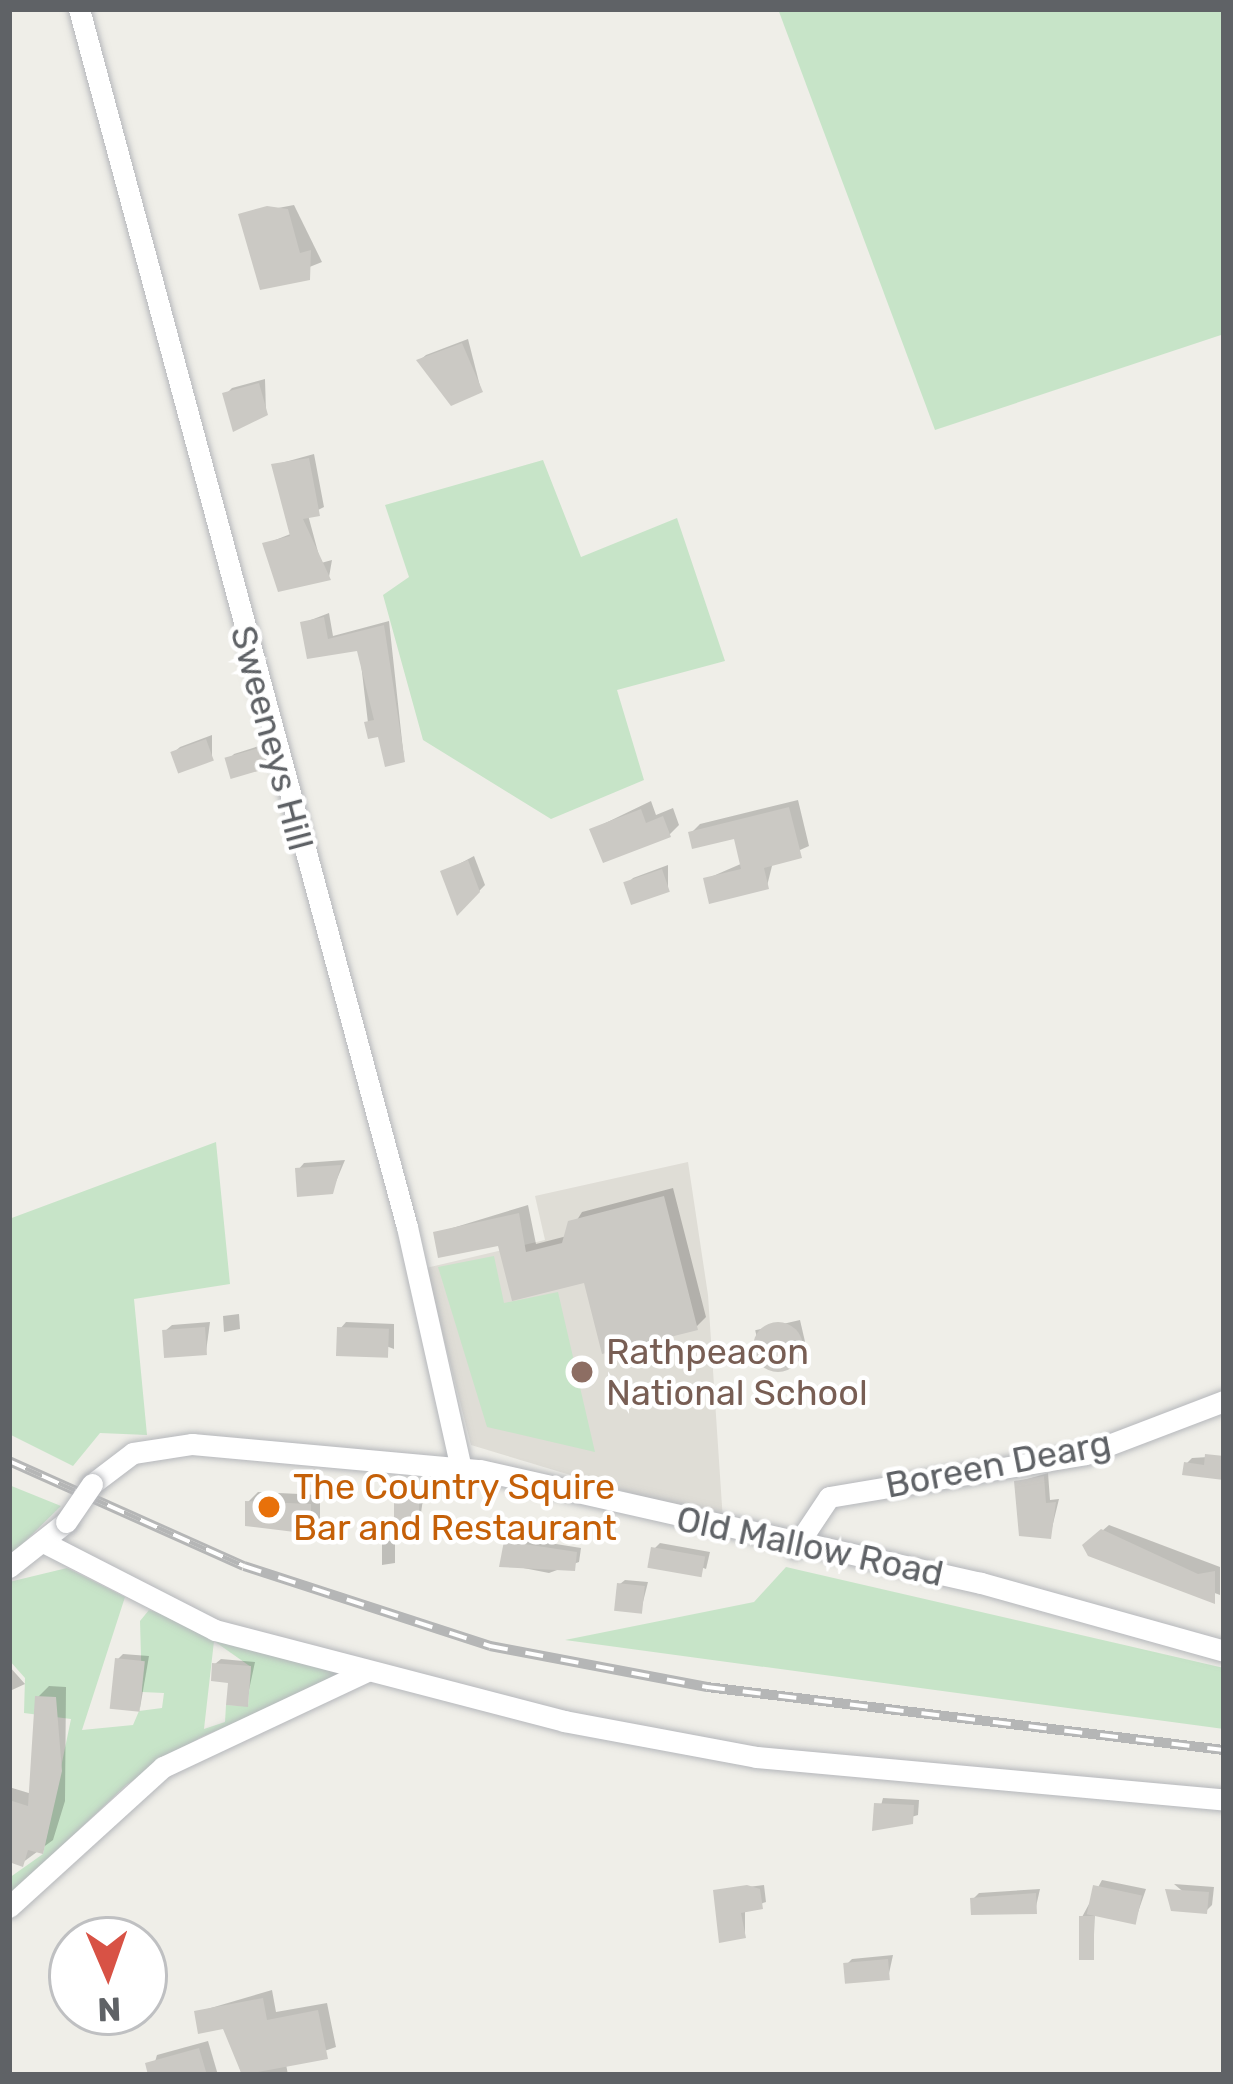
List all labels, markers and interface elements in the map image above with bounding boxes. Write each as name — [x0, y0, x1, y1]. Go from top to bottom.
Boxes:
street label: Sweeneys Hill — [221, 621, 323, 855]
place label: Rathpeacon National School — [606, 1329, 868, 1414]
marker: Rathpeacon National School — [569, 1359, 595, 1385]
street label: Boreen Dearg — [882, 1421, 1114, 1507]
place label: The Country Squire Bar and Restaurant — [293, 1464, 618, 1549]
marker: The Country Squire Bar and Restaurant — [256, 1494, 282, 1520]
street label: Old Mallow Road — [672, 1497, 948, 1595]
north arrow — [48, 1916, 168, 2036]
text: N — [97, 1990, 122, 2029]

